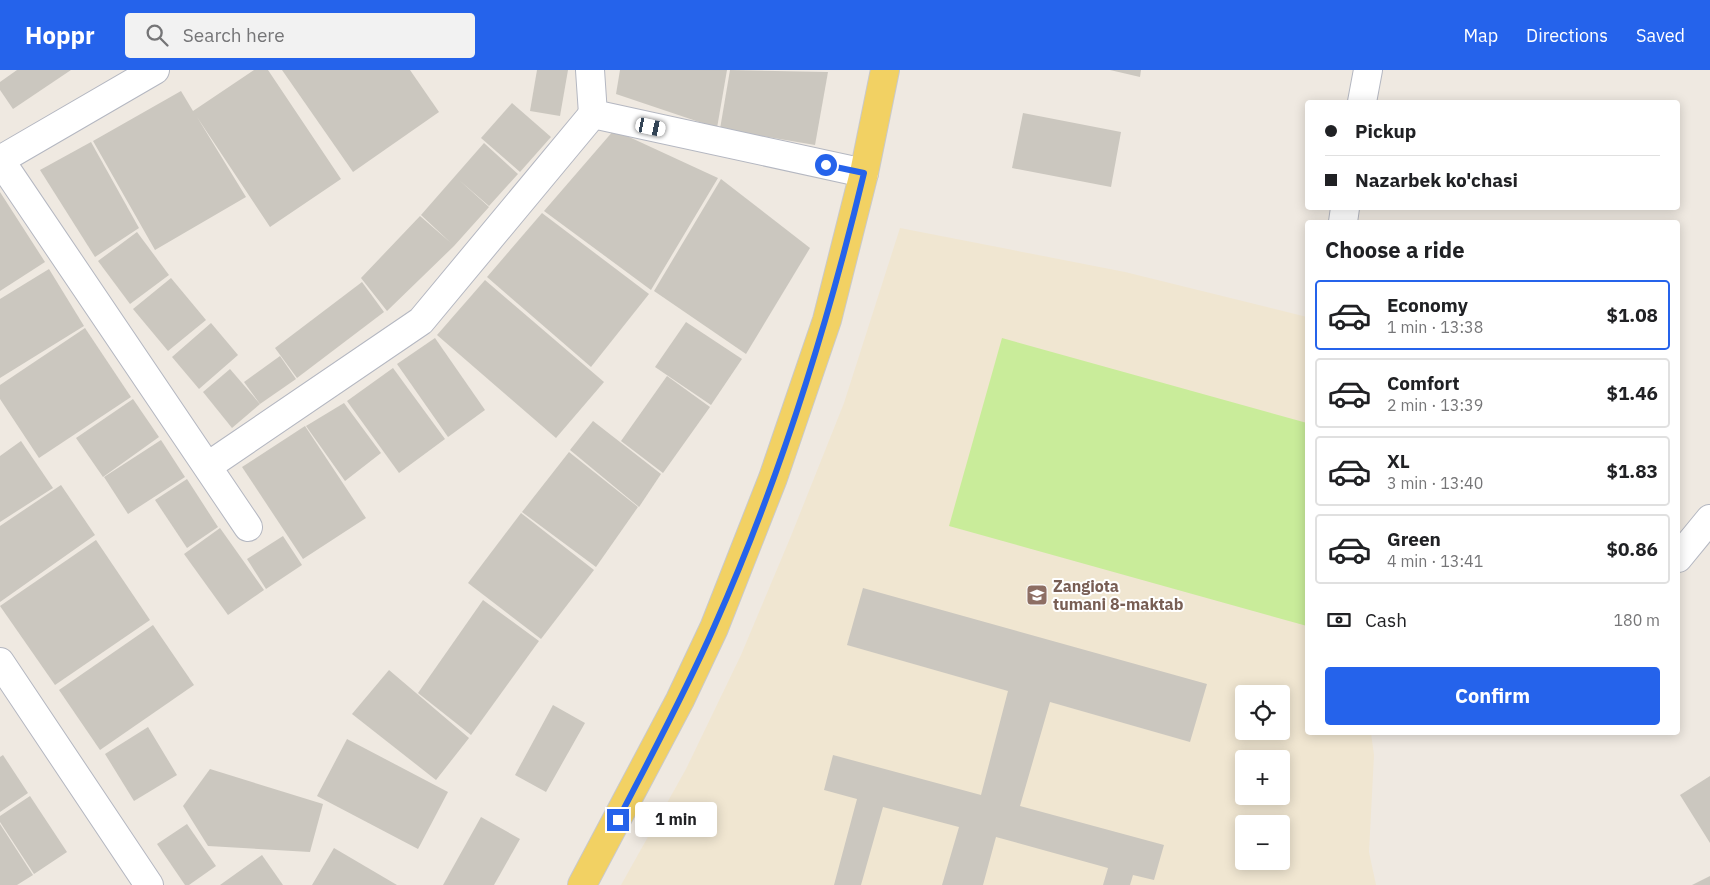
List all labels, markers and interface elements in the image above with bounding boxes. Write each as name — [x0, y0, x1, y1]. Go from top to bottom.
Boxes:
search box — [125, 13, 475, 58]
text: Hoppr — [25, 19, 95, 51]
icon: search — [143, 21, 171, 49]
text: Search here — [183, 23, 285, 47]
text: Map — [1463, 24, 1498, 47]
text: Directions — [1526, 24, 1608, 47]
text: Saved — [1636, 24, 1685, 47]
car — [634, 117, 667, 137]
text: Pickup — [1355, 119, 1416, 143]
route start — [815, 154, 837, 176]
text: Nazarbek ko'chasi — [1355, 168, 1518, 192]
text: Choose a ride — [1325, 235, 1465, 264]
icon: car — [1327, 293, 1372, 338]
text: Economy — [1387, 293, 1468, 317]
text: $1.08 — [1606, 303, 1658, 327]
text: 1 min · 13:38 — [1387, 317, 1483, 337]
icon: car — [1327, 371, 1372, 416]
text: Comfort — [1387, 371, 1460, 395]
text: $1.46 — [1606, 381, 1658, 405]
text: 2 min · 13:39 — [1387, 395, 1483, 415]
icon: car — [1327, 449, 1372, 494]
text: XL — [1387, 449, 1410, 473]
text: $1.83 — [1606, 459, 1658, 483]
text: 3 min · 13:40 — [1387, 473, 1483, 493]
icon: car — [1327, 527, 1372, 572]
text: Green — [1387, 527, 1441, 551]
text: $0.86 — [1606, 537, 1658, 561]
text: 4 min · 13:41 — [1387, 551, 1483, 571]
place label: Zangiota tumani 8-maktab — [1053, 576, 1184, 614]
school or university icon: Zangiota tumani 8-maktab — [1025, 583, 1049, 607]
icon: cash — [1325, 606, 1353, 634]
text: Cash — [1365, 608, 1407, 632]
text: 180 m — [1613, 610, 1660, 630]
button: Confirm — [1325, 667, 1660, 725]
map controls — [1235, 685, 1290, 870]
button: locate — [1235, 685, 1290, 740]
button: + — [1235, 750, 1290, 805]
callout: 1 min — [636, 802, 718, 838]
route end — [607, 809, 629, 831]
text: 1 min — [655, 809, 697, 829]
button: − — [1235, 815, 1290, 870]

